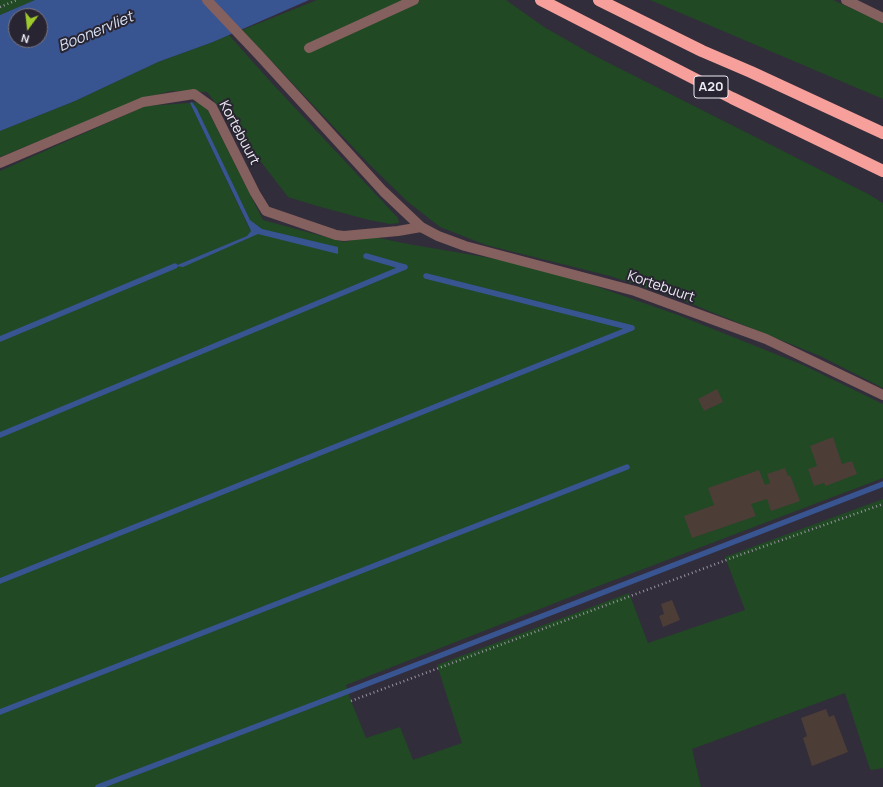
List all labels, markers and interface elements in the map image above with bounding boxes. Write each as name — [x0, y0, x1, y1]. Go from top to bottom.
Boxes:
north arrow — [8, 8, 48, 48]
water label: Boonervliet — [56, 8, 136, 56]
text: N — [19, 31, 31, 47]
road number: A20 — [694, 76, 728, 98]
street label: Kortebuurt — [215, 98, 263, 168]
street label: Kortebuurt — [625, 268, 697, 306]

